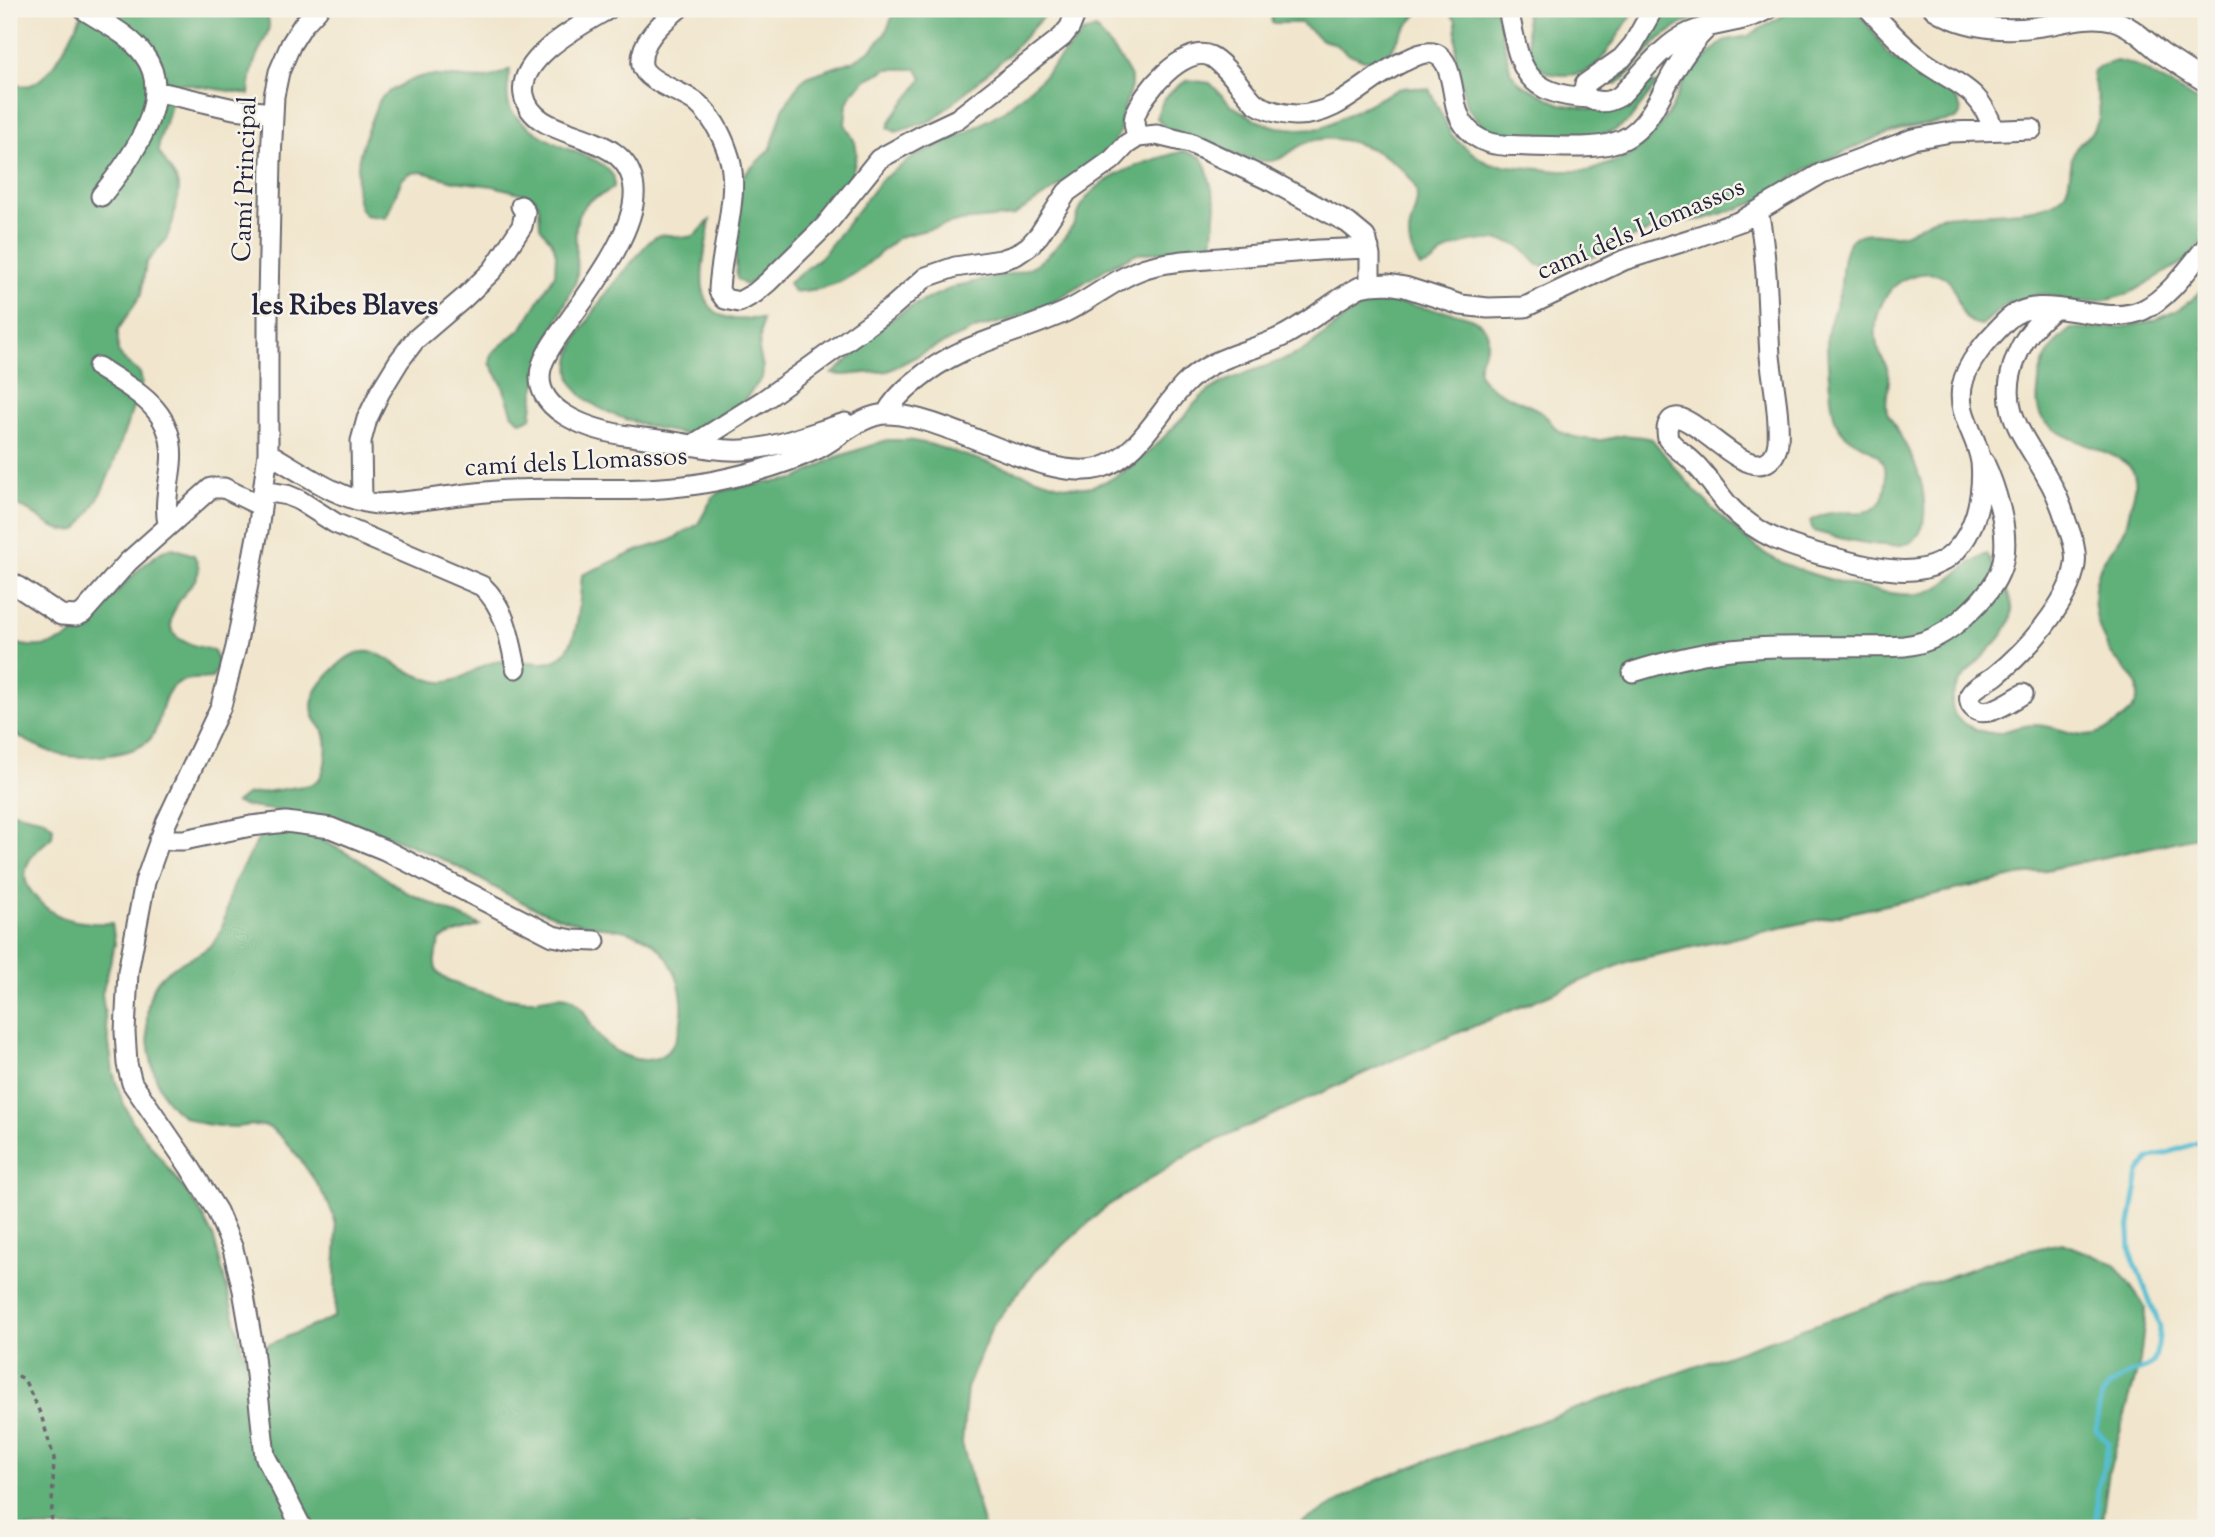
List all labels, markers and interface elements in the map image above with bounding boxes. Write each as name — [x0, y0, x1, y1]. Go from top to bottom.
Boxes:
street label: Camí Principal — [225, 95, 267, 263]
street label: camí dels Llomassos — [1531, 169, 1751, 291]
district label: les Ribes Blaves — [252, 287, 438, 327]
street label: camí dels Llomassos — [464, 439, 688, 487]

